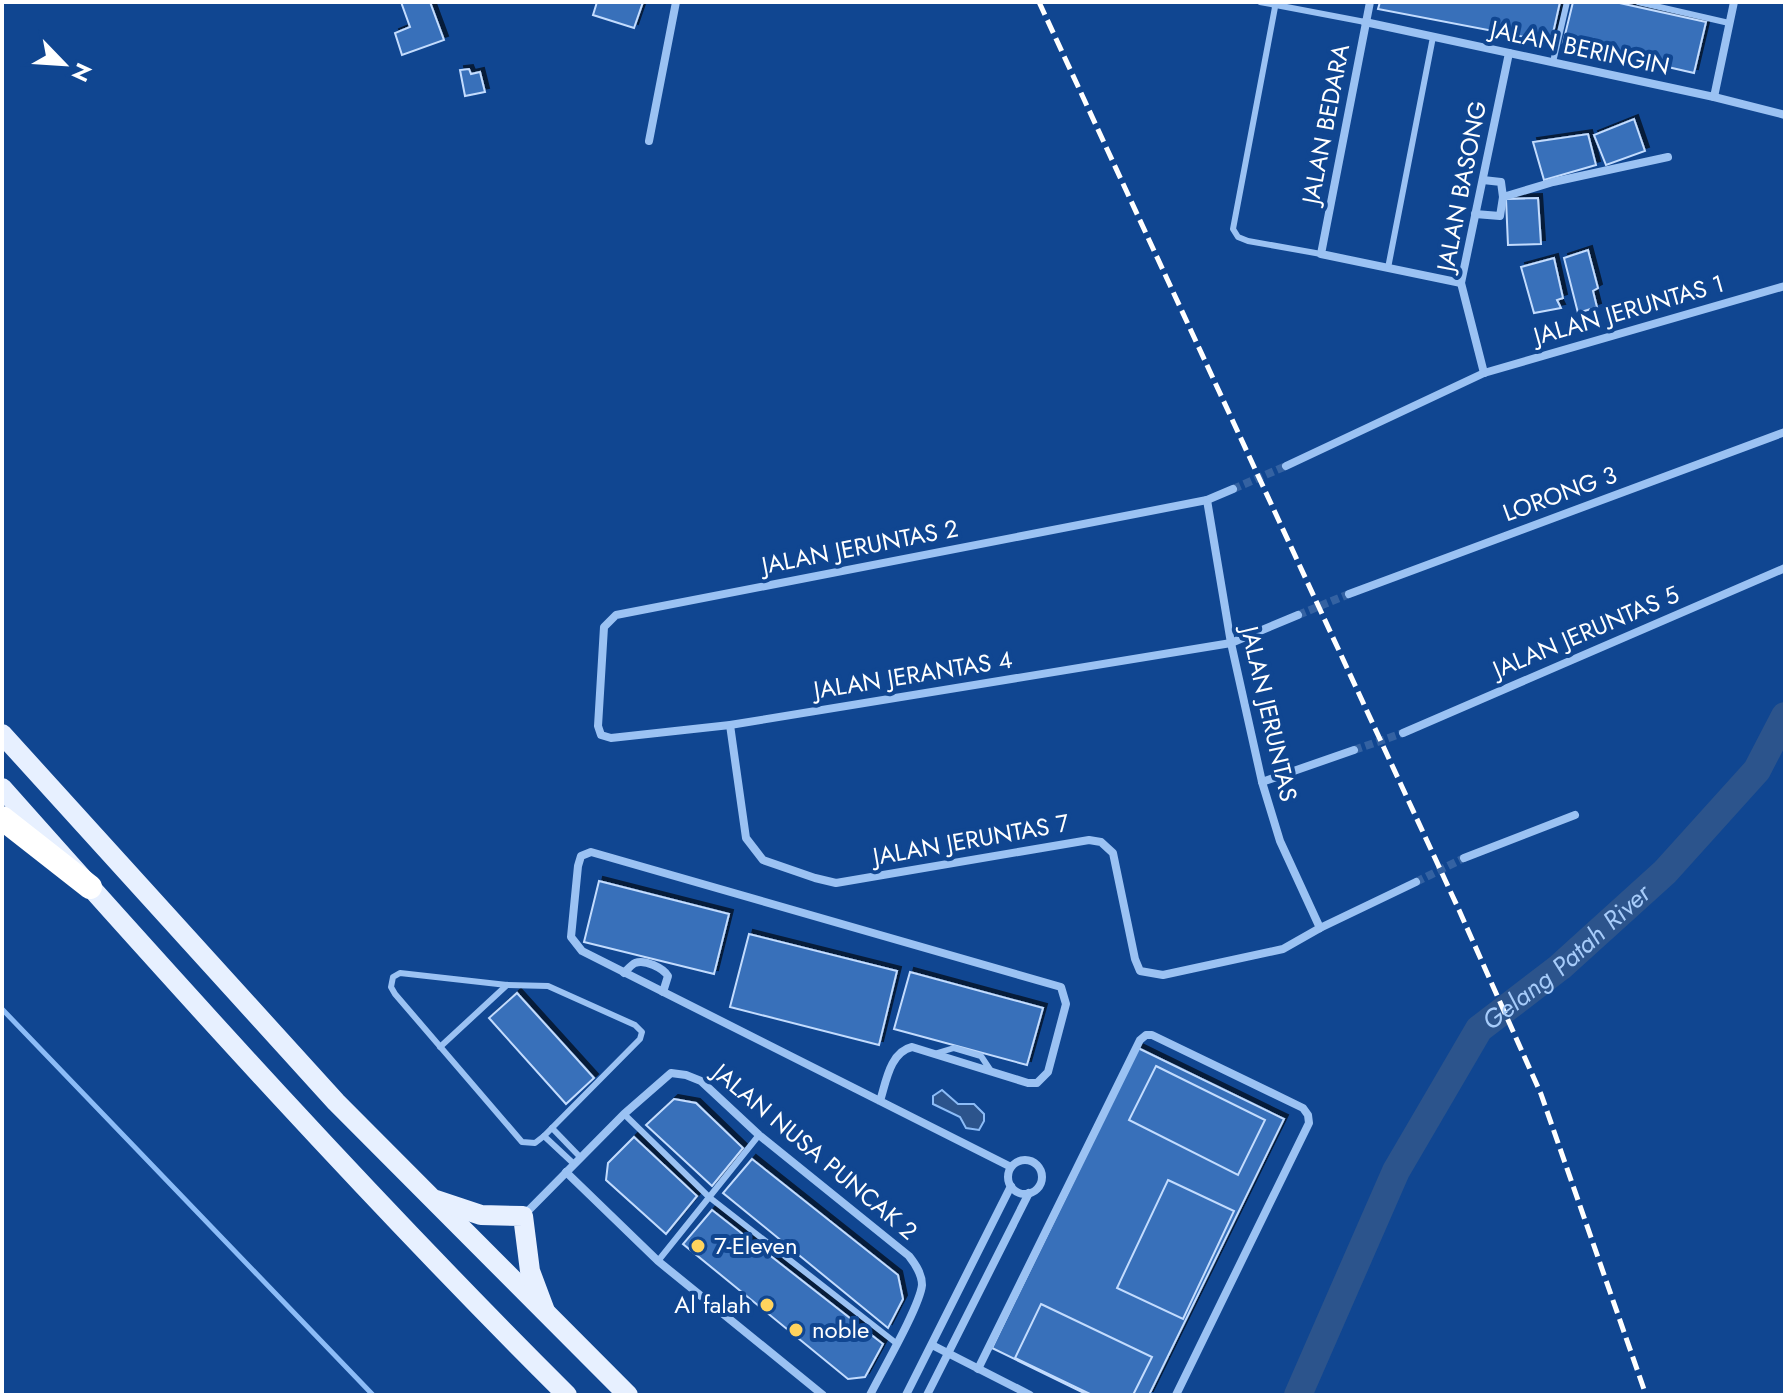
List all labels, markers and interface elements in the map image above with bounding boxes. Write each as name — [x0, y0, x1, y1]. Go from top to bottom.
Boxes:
street label: JALAN BERINGIN — [1484, 11, 1673, 84]
north arrow — [24, 24, 104, 104]
street label: JALAN BEDARA — [1292, 41, 1358, 210]
text: N — [64, 58, 100, 87]
street label: JALAN BASONG — [1427, 98, 1495, 277]
street label: JALAN JERUNTAS 1 — [1527, 266, 1728, 354]
street label: LORONG 3 — [1498, 457, 1622, 530]
street label: JALAN JERUNTAS 2 — [756, 510, 961, 583]
street label: JALAN JERUNTAS 5 — [1484, 576, 1684, 688]
street label: JALAN JERUNTAS — [1232, 620, 1307, 805]
street label: JALAN JERANTAS 4 — [808, 642, 1015, 708]
street label: JALAN JERUNTAS 7 — [867, 805, 1072, 874]
water label: Gelang Patah River — [1474, 874, 1660, 1039]
street label: JALAN NUSA PUNCAK 2 — [703, 1053, 925, 1248]
place label: 7-Eleven — [714, 1228, 798, 1263]
marker: 7-Eleven — [689, 1237, 707, 1255]
place label: Al falah — [674, 1287, 751, 1322]
marker: Al falah — [758, 1296, 776, 1314]
place label: noble — [812, 1312, 869, 1347]
marker: noble — [787, 1321, 805, 1339]

